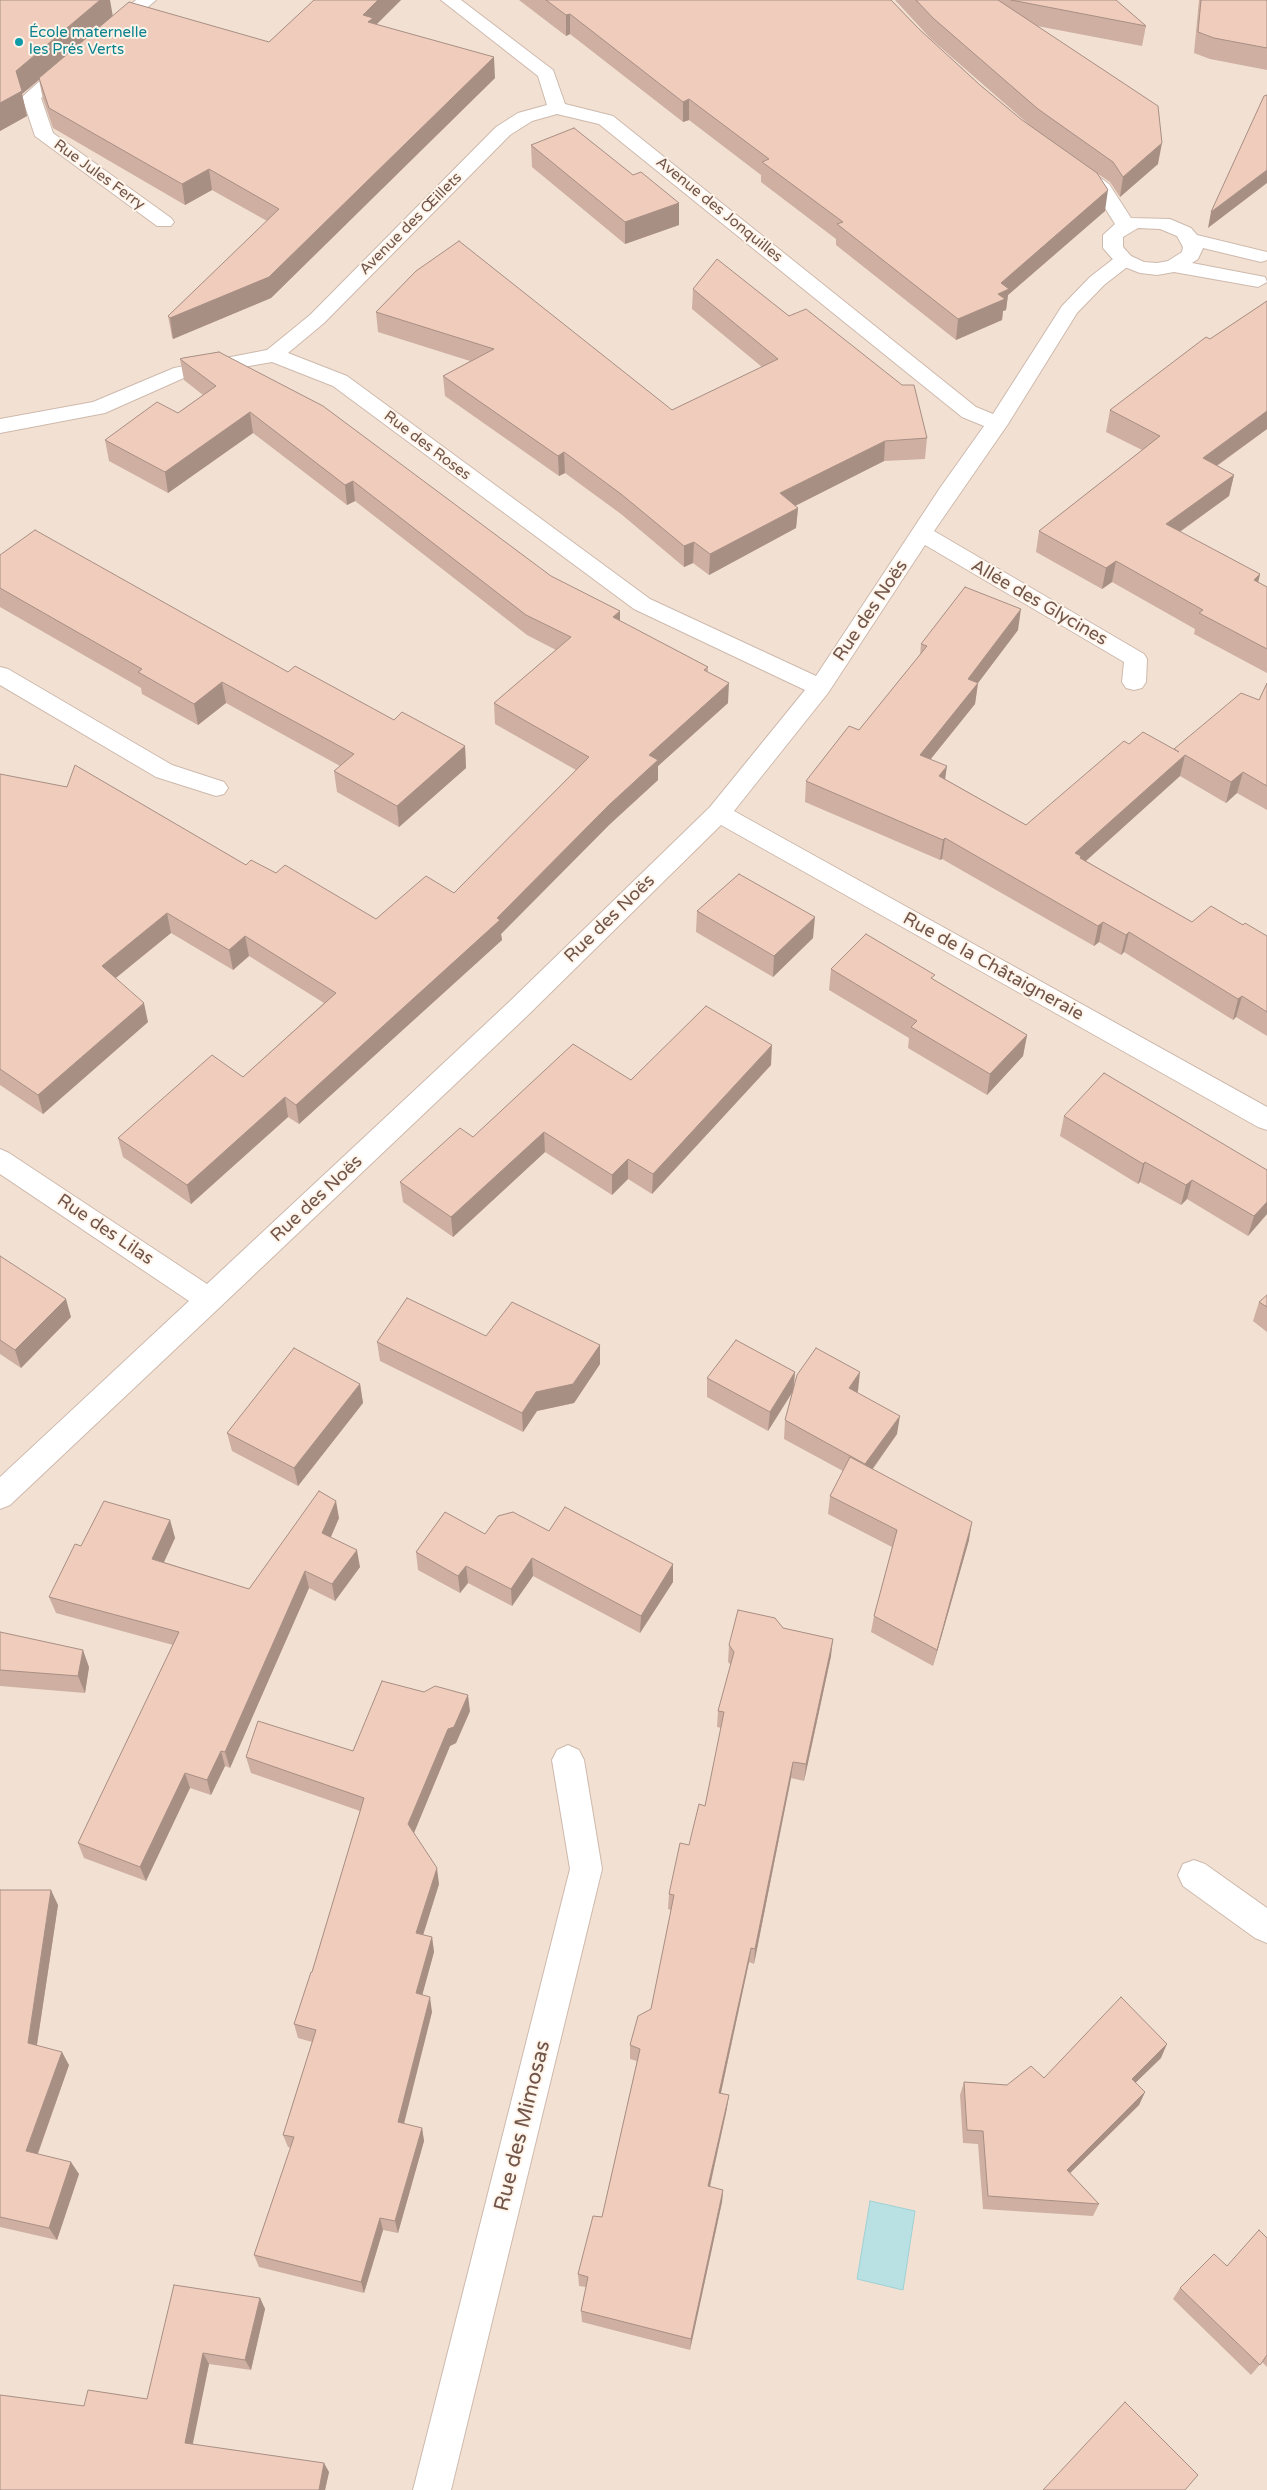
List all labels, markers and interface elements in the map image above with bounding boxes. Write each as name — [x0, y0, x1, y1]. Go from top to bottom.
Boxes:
place label: École maternelle les Prés Verts — [29, 24, 147, 59]
marker: École maternelle les Prés Verts — [13, 36, 25, 48]
street label: Rue Jules Ferry — [50, 136, 148, 214]
street label: Avenue des Jonquilles — [652, 153, 786, 267]
street label: Avenue des Œillets — [356, 169, 466, 279]
street label: Rue des Roses — [380, 408, 474, 484]
street label: Allée des Glycines — [967, 555, 1111, 651]
street label: Rue des Noës — [829, 556, 913, 666]
street label: Rue des Noës — [560, 870, 660, 968]
street label: Rue de la Châtaigneraie — [899, 908, 1087, 1026]
street label: Rue des Noës — [267, 1151, 367, 1247]
street label: Rue des Lilas — [53, 1190, 157, 1270]
street label: Rue des Mimosas — [490, 2038, 556, 2214]

